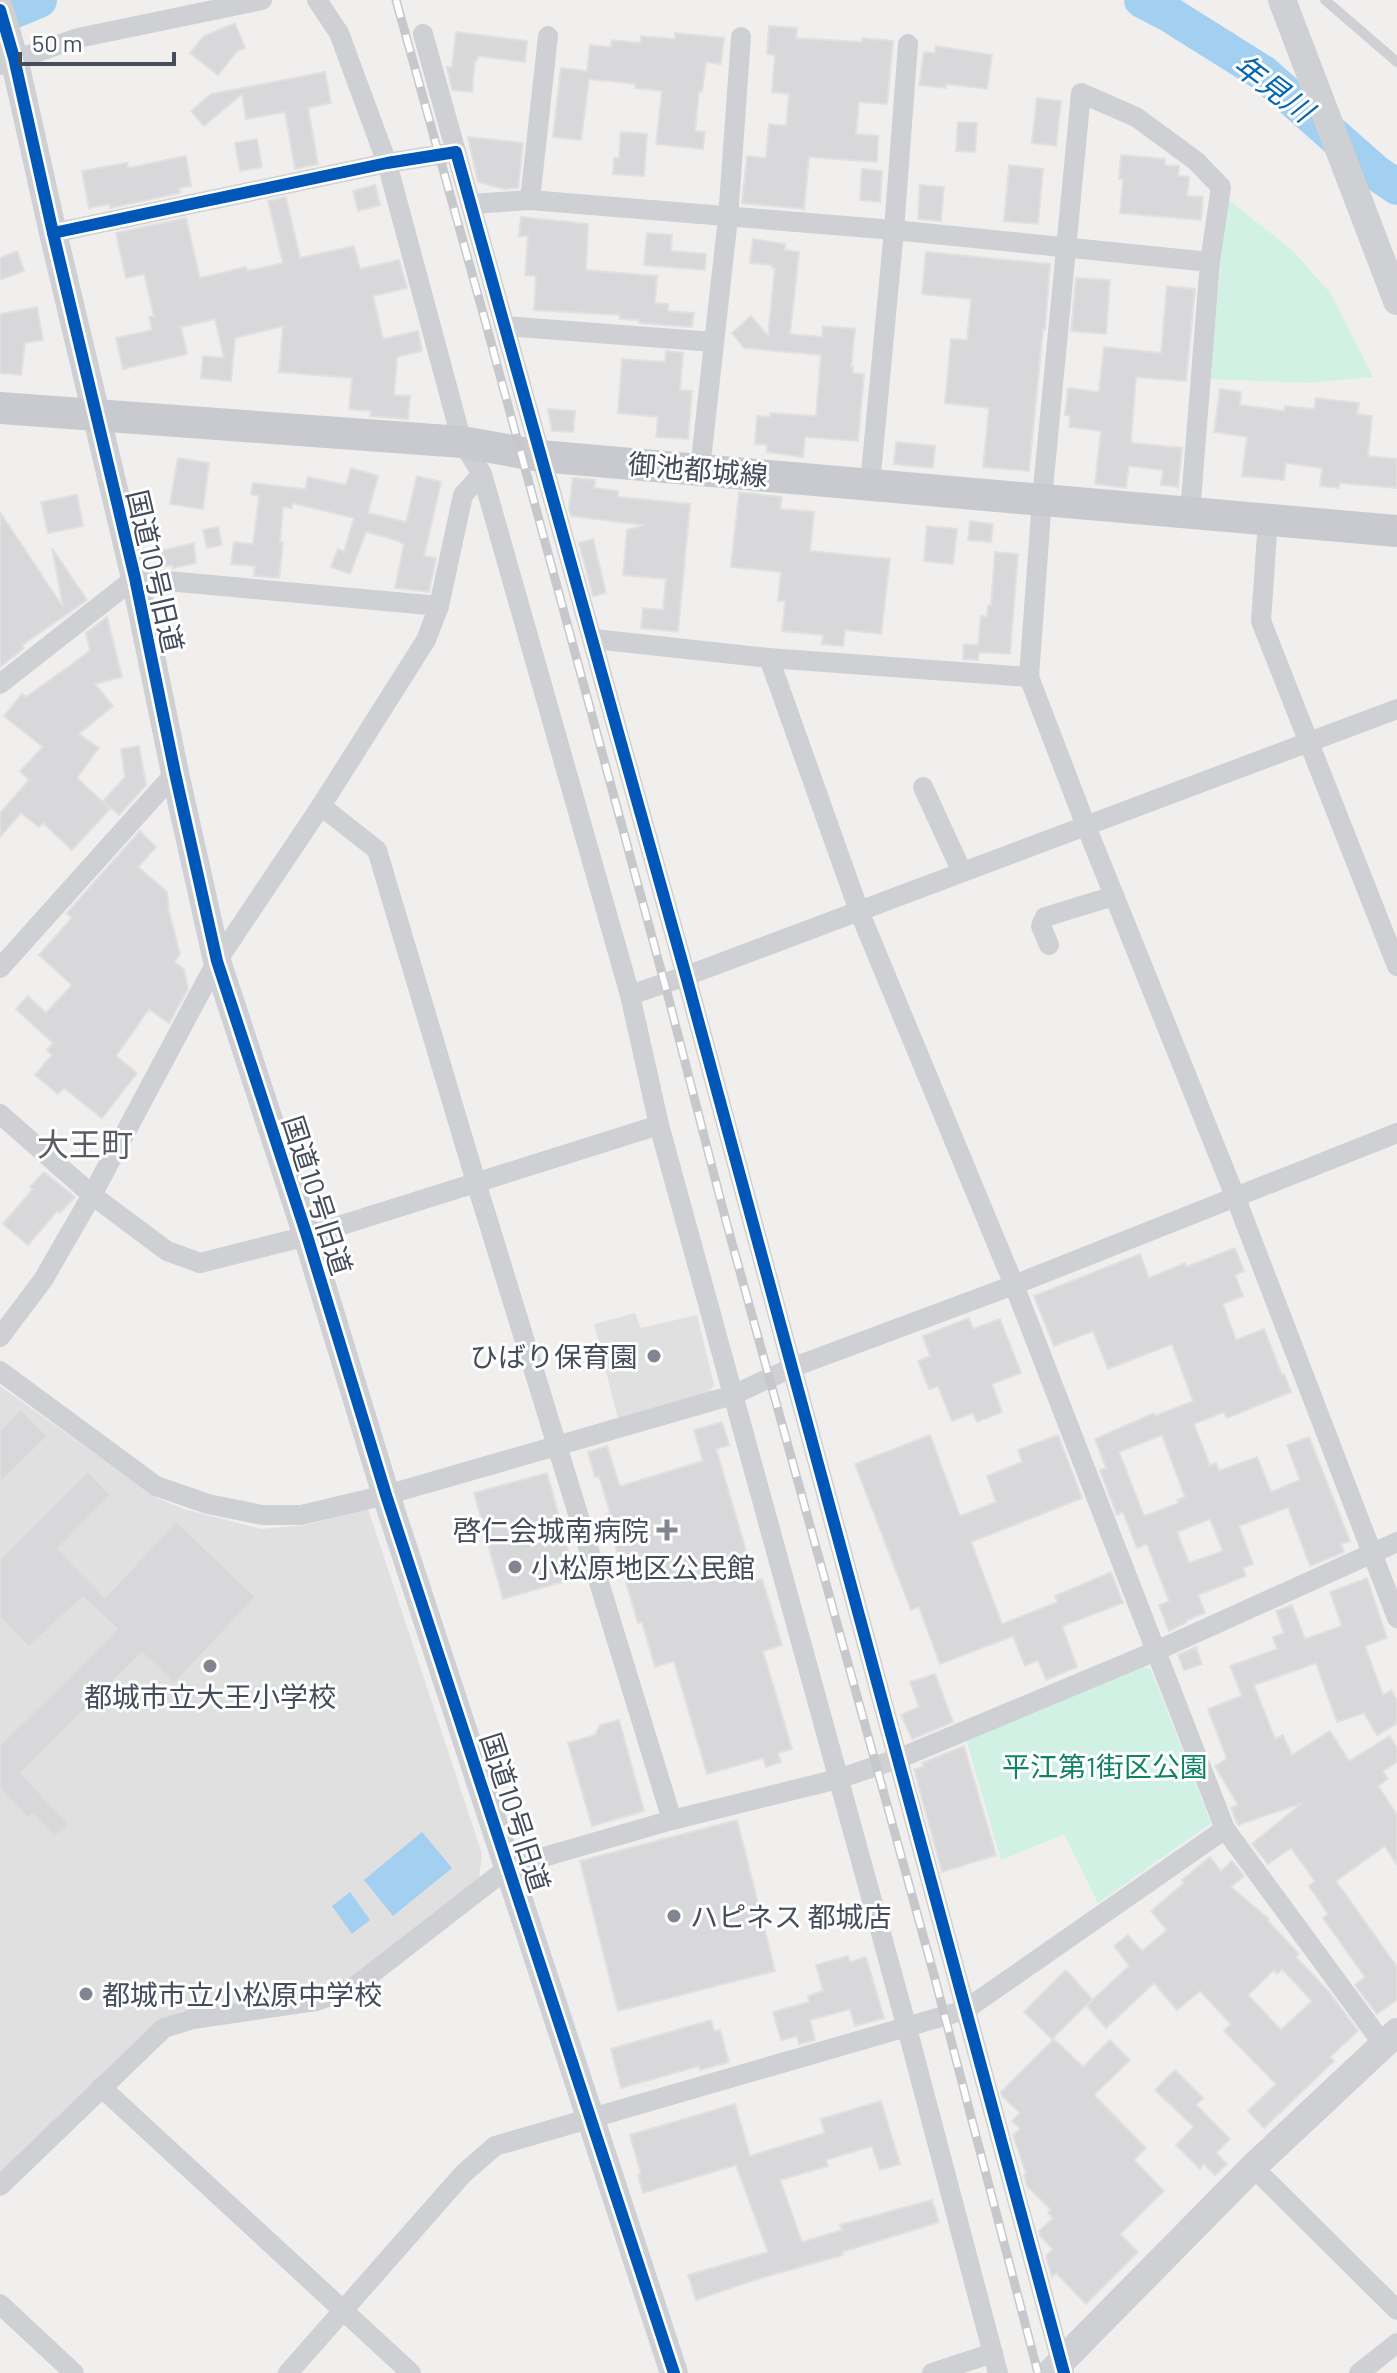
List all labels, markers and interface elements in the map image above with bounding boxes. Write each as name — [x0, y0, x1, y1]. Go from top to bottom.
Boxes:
scale bar — [20, 16, 174, 66]
text: 50 m — [32, 28, 83, 57]
water label: 年見川 — [1227, 46, 1323, 130]
street label: 御池都城線 — [627, 446, 769, 492]
street label: 国道10号旧道 — [121, 486, 191, 656]
street label: 国道10号旧道 — [276, 1111, 360, 1279]
district label: 大王町 — [37, 1124, 133, 1162]
place label: ひばり保育園 — [470, 1339, 638, 1373]
marker: ひばり保育園 — [645, 1347, 663, 1365]
place label: 啓仁会城南病院 — [453, 1513, 649, 1547]
marker: 啓仁会城南病院 — [656, 1519, 678, 1541]
place label: 小松原地区公民館 — [531, 1550, 755, 1584]
marker: 小松原地区公民館 — [506, 1558, 524, 1576]
marker: 都城市立大王小学校 — [201, 1657, 219, 1675]
place label: 都城市立大王小学校 — [84, 1679, 336, 1713]
street label: 国道10号旧道 — [474, 1728, 558, 1896]
park label: 平江第1街区公園 — [1002, 1749, 1208, 1783]
place label: ハピネス 都城店 — [690, 1899, 892, 1933]
marker: ハピネス 都城店 — [665, 1907, 683, 1925]
place label: 都城市立小松原中学校 — [102, 1977, 382, 2011]
marker: 都城市立小松原中学校 — [77, 1985, 95, 2003]

